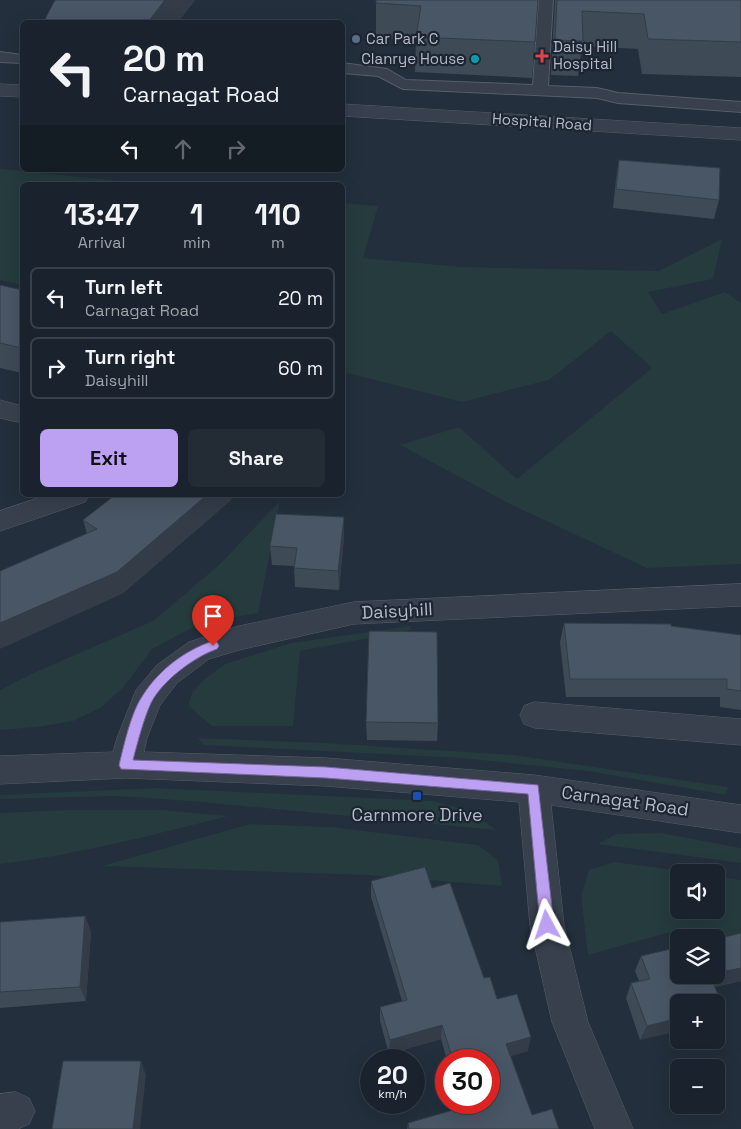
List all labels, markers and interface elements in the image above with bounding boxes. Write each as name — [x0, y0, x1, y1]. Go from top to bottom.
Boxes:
place label: Car Park C — [366, 29, 438, 48]
marker: Car Park C — [350, 33, 362, 45]
text: 20 m — [123, 37, 205, 81]
place label: Daisy Hill Hospital — [553, 37, 617, 73]
icon: left — [40, 40, 105, 105]
place label: Clanrye House — [361, 49, 465, 68]
marker: Daisy Hill Hospital — [535, 49, 549, 63]
marker: Clanrye House — [469, 53, 481, 65]
text: Carnagat Road — [123, 80, 280, 108]
street label: Hospital Road — [491, 109, 593, 134]
icon: left — [116, 135, 144, 163]
icon: ahead — [169, 135, 197, 163]
icon: right — [222, 135, 250, 163]
text: 13:47 — [64, 195, 139, 234]
text: 1 — [190, 195, 204, 234]
text: 110 — [255, 195, 301, 234]
text: Arrival — [78, 232, 125, 253]
text: min — [183, 232, 211, 253]
text: m — [271, 232, 285, 253]
text: Turn left — [85, 275, 163, 300]
icon: left — [42, 284, 70, 312]
text: 20 m — [278, 286, 323, 311]
text: Carnagat Road — [85, 300, 199, 321]
text: Turn right — [85, 345, 175, 370]
icon: right — [42, 354, 70, 382]
text: 60 m — [278, 356, 323, 381]
text: Daisyhill — [85, 370, 149, 391]
button: Exit — [40, 429, 178, 487]
button: Share — [188, 429, 325, 487]
pin — [192, 595, 234, 646]
street label: Daisyhill — [361, 597, 433, 624]
icon: arrive — [199, 602, 227, 630]
street label: Carnagat Road — [560, 780, 690, 821]
marker: Carnmore Drive — [411, 790, 423, 802]
place label: Carnmore Drive — [351, 803, 483, 826]
map controls — [670, 864, 725, 1114]
button: sound — [670, 864, 725, 919]
position arrow — [520, 898, 572, 950]
button: layers — [670, 929, 725, 984]
button: + — [670, 994, 725, 1049]
speed limit sign: 30 — [435, 1049, 500, 1114]
text: 20 — [377, 1059, 408, 1091]
button: − — [670, 1059, 725, 1114]
text: km/h — [378, 1086, 407, 1102]

